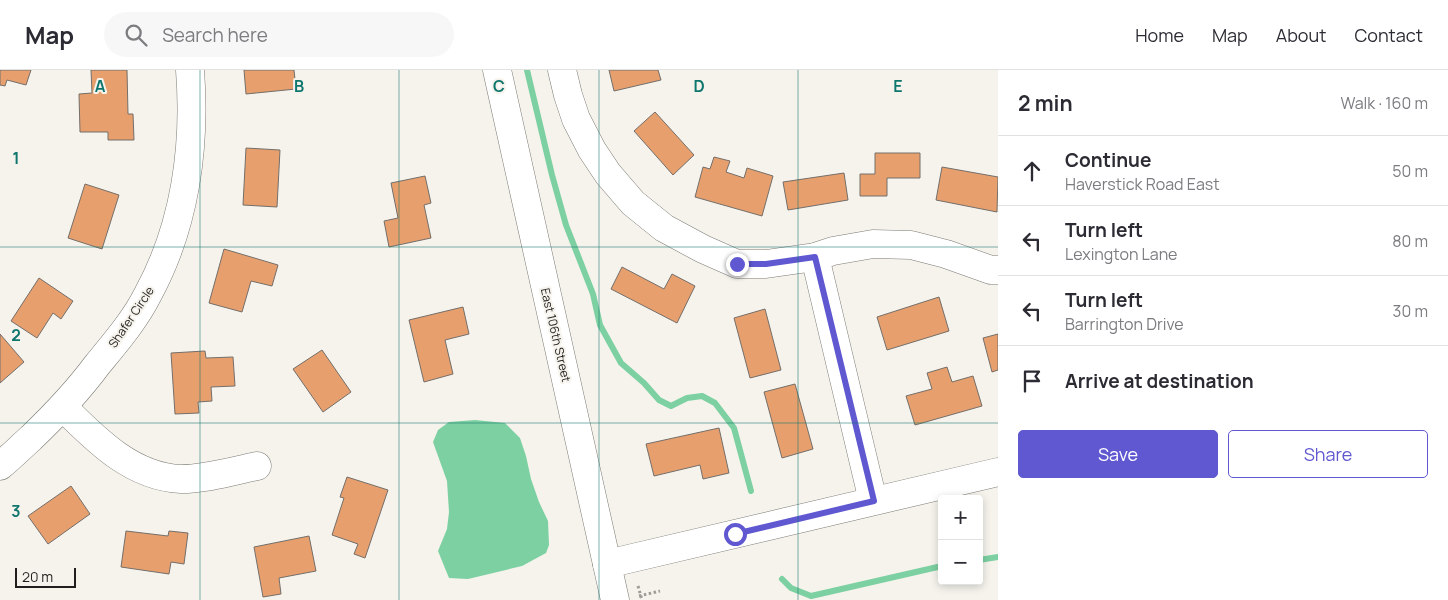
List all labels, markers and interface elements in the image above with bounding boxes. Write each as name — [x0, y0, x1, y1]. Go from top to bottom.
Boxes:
search box — [104, 12, 454, 57]
text: Map — [25, 18, 74, 51]
icon: search — [122, 21, 150, 49]
text: Search here — [162, 22, 268, 48]
text: Home — [1135, 23, 1184, 47]
text: Map — [1212, 23, 1248, 47]
text: About — [1276, 23, 1326, 47]
text: Contact — [1354, 23, 1423, 47]
text: A — [95, 75, 106, 97]
text: B — [294, 75, 304, 97]
text: C — [493, 75, 505, 97]
text: D — [693, 75, 705, 97]
text: E — [893, 75, 903, 97]
text: 2 min — [1018, 89, 1073, 117]
text: Walk · 160 m — [1340, 92, 1428, 114]
text: 1 — [12, 147, 20, 169]
text: Continue — [1065, 147, 1151, 173]
icon: ahead — [1018, 157, 1046, 185]
text: 50 m — [1392, 160, 1428, 182]
text: Haverstick Road East — [1065, 173, 1220, 195]
text: Turn left — [1065, 217, 1143, 243]
icon: left — [1018, 227, 1046, 255]
text: 80 m — [1392, 230, 1428, 252]
text: Lexington Lane — [1065, 243, 1177, 265]
route end — [726, 253, 749, 276]
street label: Shafer Circle — [104, 283, 158, 351]
street label: East 106th Street — [537, 286, 575, 384]
text: Turn left — [1065, 287, 1143, 313]
icon: left — [1018, 297, 1046, 325]
text: 30 m — [1393, 300, 1428, 322]
text: Barrington Drive — [1065, 313, 1184, 335]
text: 2 — [11, 324, 21, 346]
icon: arrive — [1018, 367, 1046, 395]
text: Arrive at destination — [1065, 368, 1254, 394]
button: Save — [1018, 430, 1218, 478]
button: Share — [1228, 430, 1428, 478]
map controls — [938, 495, 983, 585]
button: + — [938, 495, 983, 540]
text: 3 — [11, 500, 21, 522]
route start — [724, 523, 747, 546]
button: − — [938, 540, 983, 585]
scale bar — [15, 565, 76, 588]
text: 20 m — [22, 567, 53, 586]

